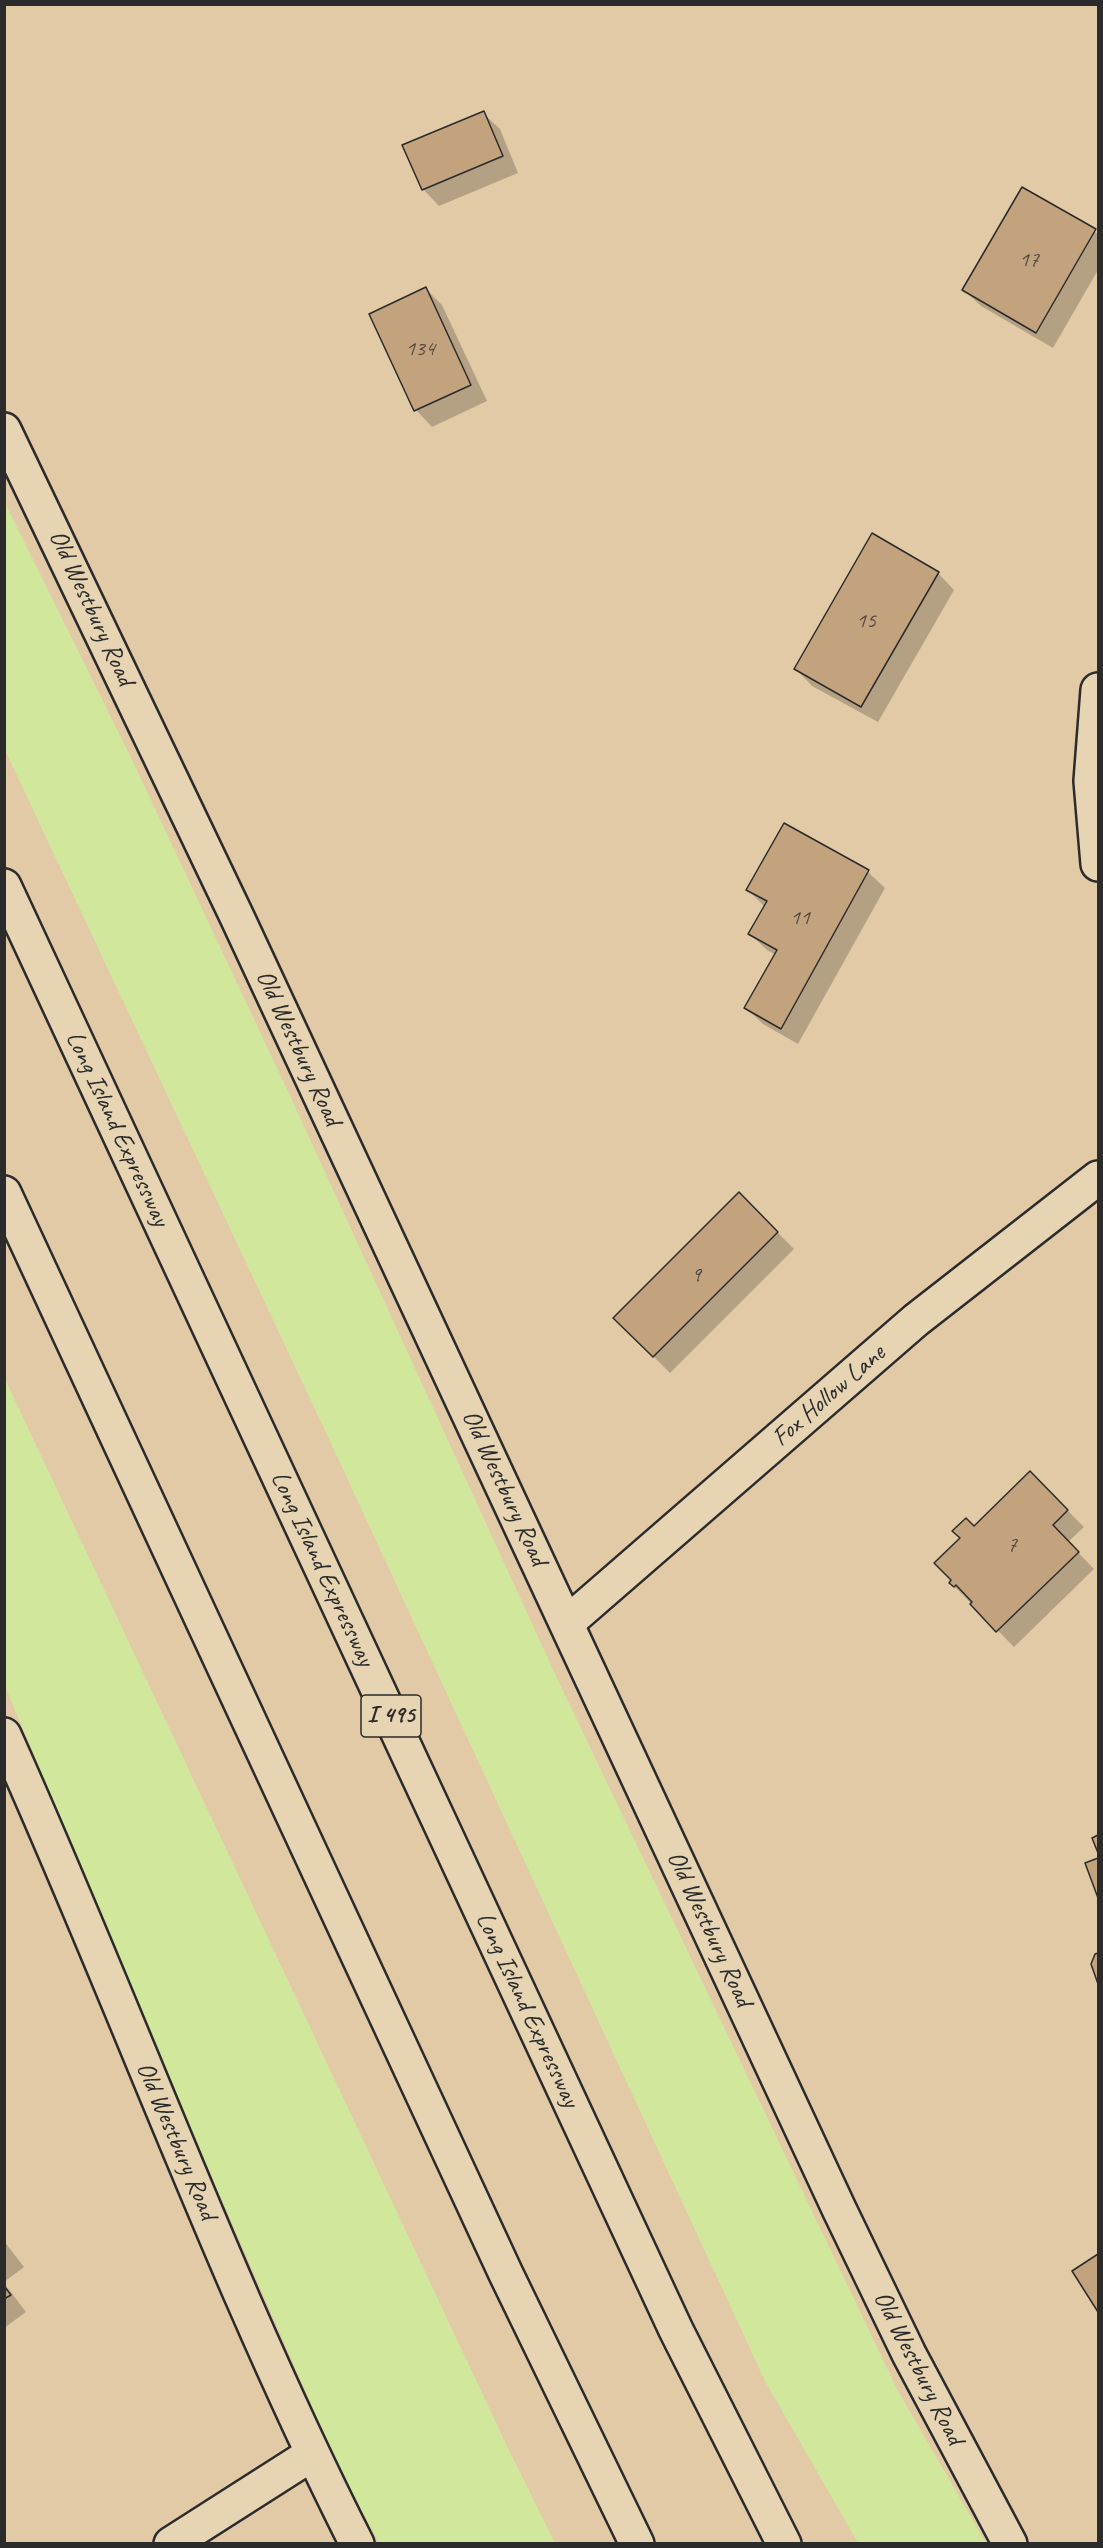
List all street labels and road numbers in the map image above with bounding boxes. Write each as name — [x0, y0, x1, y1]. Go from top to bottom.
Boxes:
street label: Old Westbury Road — [41, 525, 141, 691]
street label: Old Westbury Road — [248, 965, 348, 1131]
street label: Long Island Expressway — [58, 1027, 176, 1231]
street label: Fox Hollow Lane — [766, 1338, 892, 1454]
street label: Old Westbury Road — [454, 1405, 554, 1571]
street label: Long Island Expressway — [263, 1467, 381, 1671]
road number: I 495 — [361, 1695, 421, 1737]
street label: Old Westbury Road — [659, 1846, 759, 2012]
street label: Long Island Expressway — [468, 1908, 586, 2112]
street label: Old Westbury Road — [129, 2057, 223, 2225]
street label: Old Westbury Road — [866, 2286, 970, 2450]

